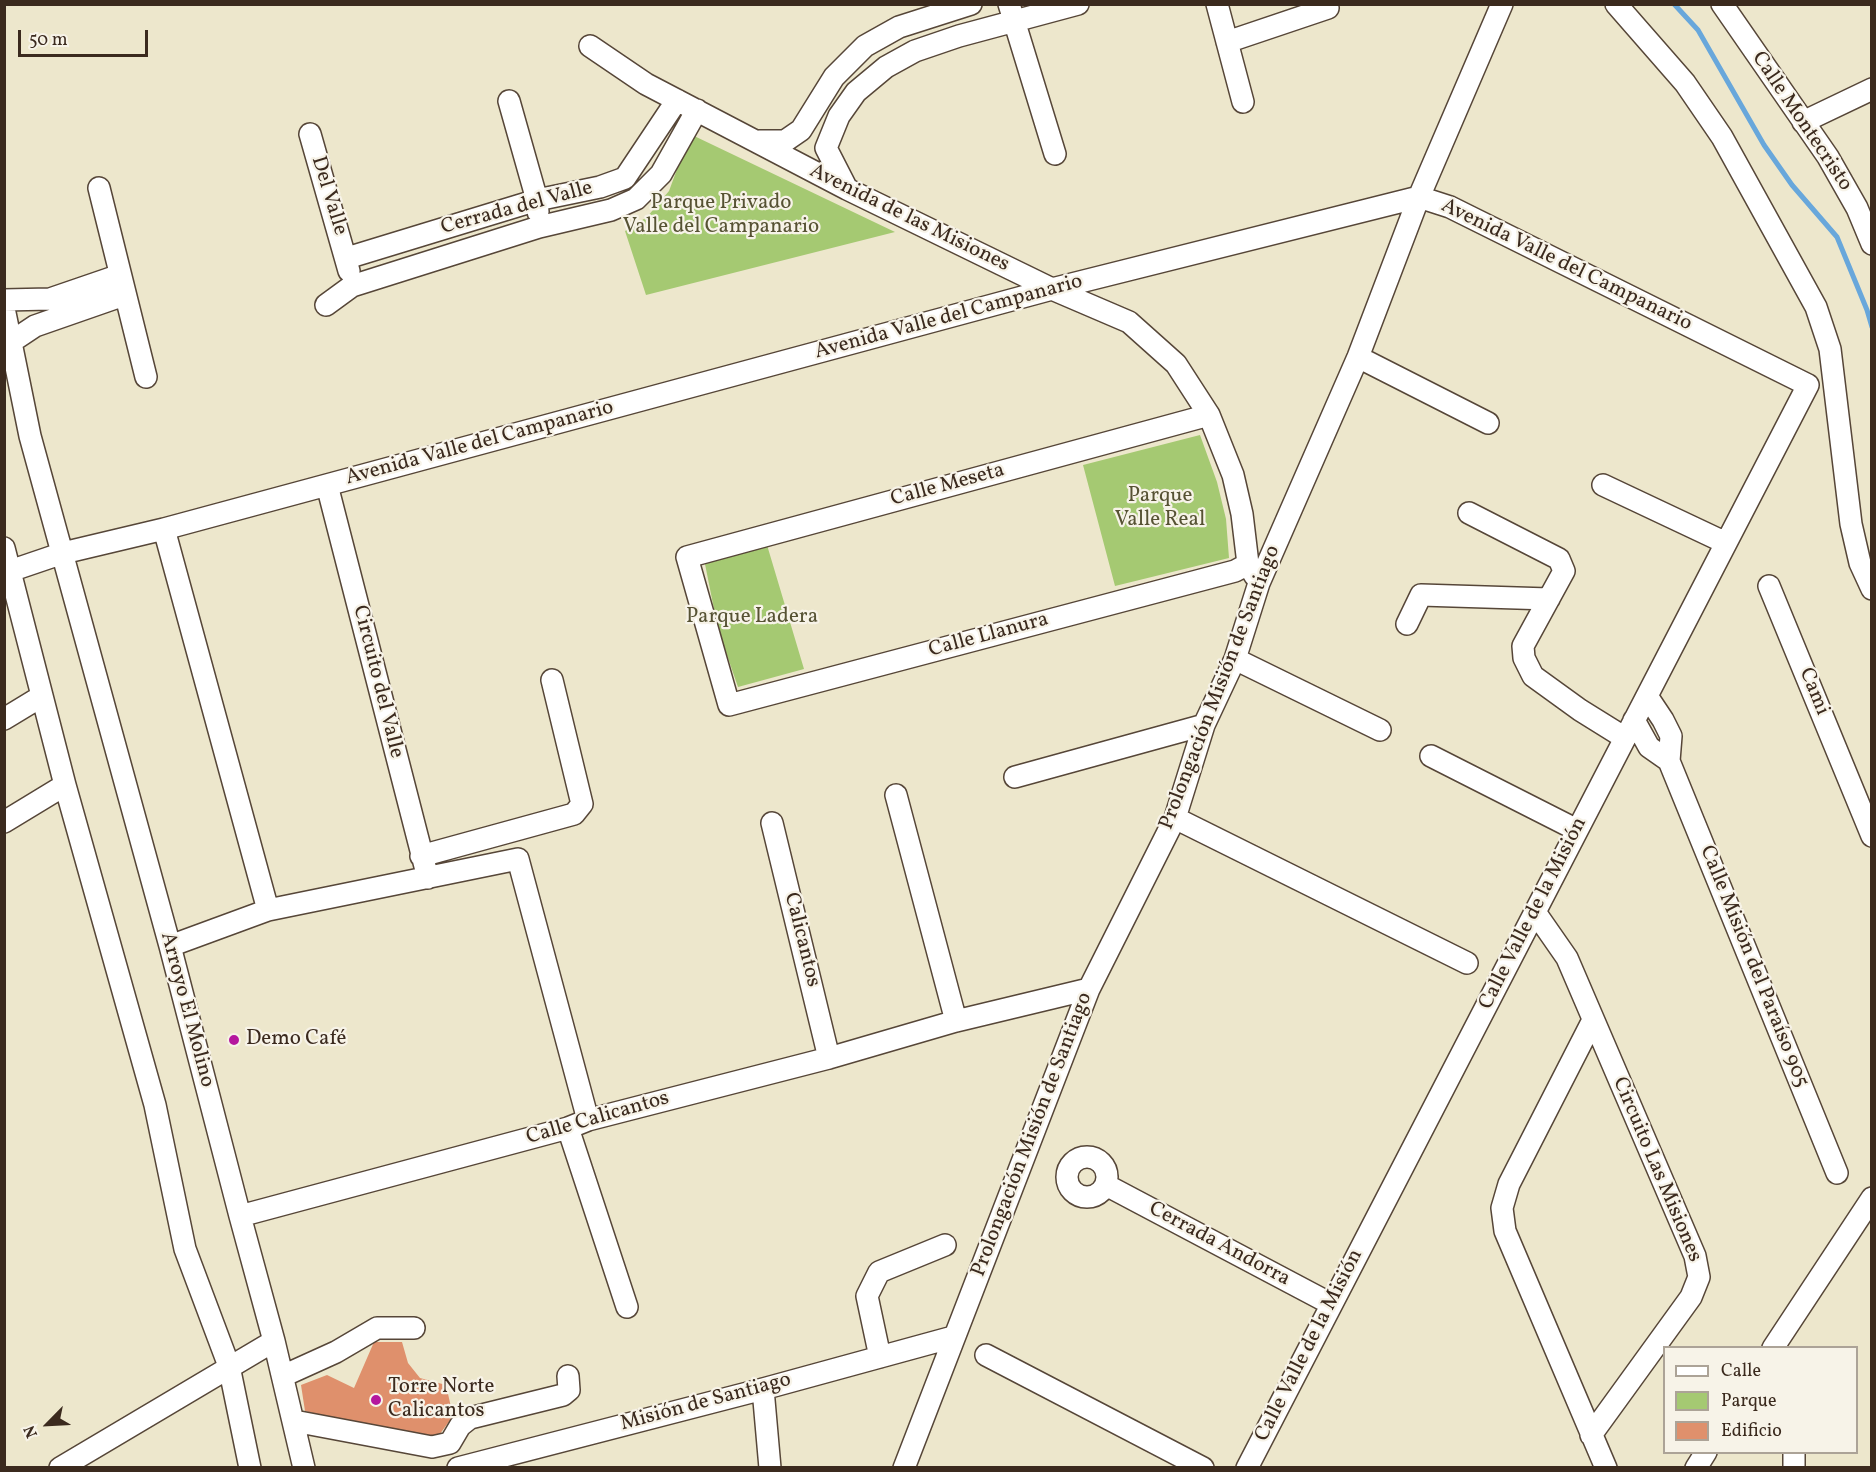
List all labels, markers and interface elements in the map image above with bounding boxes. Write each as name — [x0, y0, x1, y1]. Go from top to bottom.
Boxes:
scale bar — [21, 18, 152, 56]
text: 50 m — [29, 28, 68, 53]
street label: Calle Montecristo — [1745, 48, 1857, 196]
street label: Del Valle — [304, 153, 352, 239]
street label: Avenida de las Misiones — [805, 160, 1013, 278]
street label: Cerrada del Valle — [438, 177, 596, 241]
park label: Parque Privado Valle del Campanario — [623, 191, 819, 241]
street label: Avenida Valle del Campanario — [1436, 194, 1696, 338]
street label: Avenida Valle del Campanario — [812, 270, 1086, 366]
street label: Avenida Valle del Campanario — [343, 396, 617, 492]
street label: Calle Meseta — [888, 459, 1008, 513]
park label: Parque Valle Real — [1115, 484, 1205, 534]
street label: Prolongación Misión de Santiago — [1155, 542, 1287, 834]
street label: Circuito del Valle — [346, 603, 408, 761]
park label: Parque Ladera — [686, 605, 818, 631]
street label: Calle Llanura — [926, 608, 1052, 664]
street label: Cami — [1792, 665, 1834, 719]
street label: Calle Valle de la Misión — [1475, 814, 1593, 1014]
street label: Calle Misión del Paraíso 905 — [1693, 842, 1813, 1092]
street label: Calicantos — [777, 890, 825, 990]
street label: Arroyo El Molino — [153, 930, 219, 1090]
street label: Prolongación Misión de Santiago — [967, 989, 1099, 1281]
place label: Demo Café — [246, 1027, 347, 1053]
marker: Demo Café — [227, 1033, 241, 1047]
street label: Circuito Las Misiones — [1606, 1074, 1706, 1266]
street label: Calle Calicantos — [524, 1087, 672, 1151]
street label: Cerrada Andorra — [1144, 1197, 1294, 1293]
street label: Calle Valle de la Misión — [1251, 1246, 1369, 1446]
legend — [1663, 1346, 1858, 1454]
text: Calle — [1721, 1359, 1761, 1384]
street label: Misión de Santiago — [618, 1368, 794, 1438]
place label: Torre Norte Calicantos — [388, 1375, 494, 1425]
text: Parque — [1721, 1389, 1776, 1414]
marker: Torre Norte Calicantos — [369, 1393, 383, 1407]
north arrow — [18, 1394, 78, 1454]
text: Edificio — [1721, 1419, 1782, 1444]
text: N — [19, 1422, 44, 1441]

